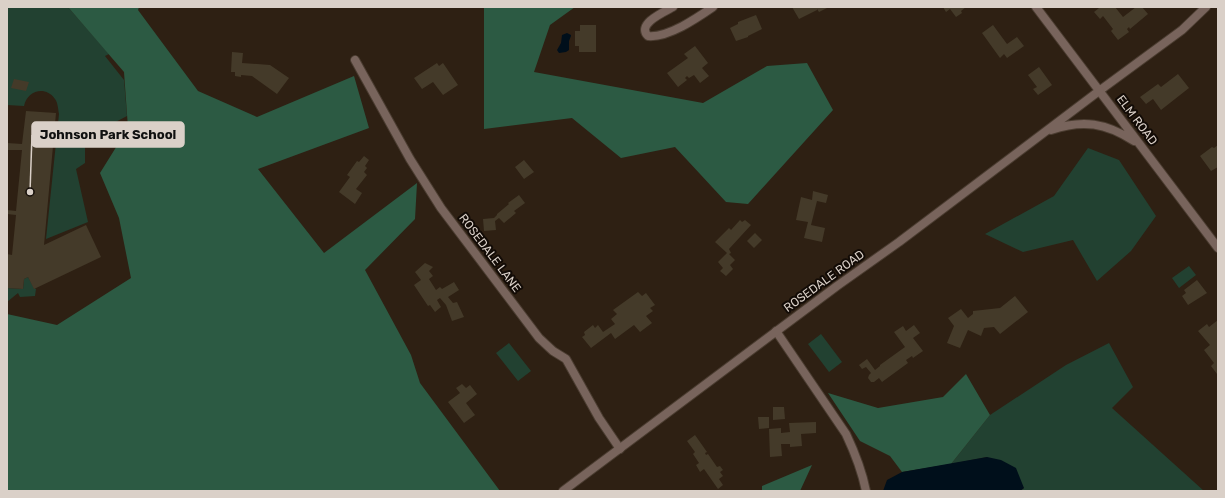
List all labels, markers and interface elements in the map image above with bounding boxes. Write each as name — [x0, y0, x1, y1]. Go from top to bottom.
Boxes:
street label: ELM ROAD — [1114, 92, 1160, 148]
callout: Johnson Park School — [32, 122, 184, 147]
text: Johnson Park School — [40, 127, 176, 142]
street label: ROSEDALE LANE — [456, 211, 524, 295]
street label: ROSEDALE ROAD — [781, 247, 867, 315]

